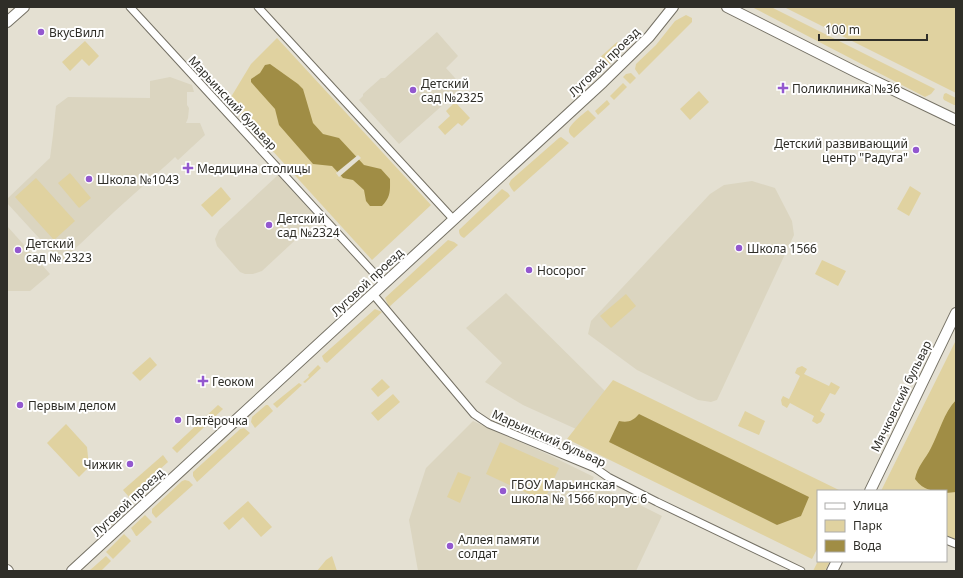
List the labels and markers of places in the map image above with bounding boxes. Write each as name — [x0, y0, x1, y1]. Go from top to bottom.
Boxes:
place label: ВкусВилл — [49, 24, 104, 41]
marker: ВкусВилл — [36, 27, 46, 37]
place label: Детский сад №2325 — [421, 75, 484, 106]
place label: Поликлиника №36 — [792, 80, 900, 97]
marker: Поликлиника №36 — [777, 82, 789, 94]
marker: Детский сад №2325 — [408, 85, 418, 95]
place label: Детский развивающий центр "Радуга" — [774, 135, 908, 166]
marker: Детский развивающий центр "Радуга" — [911, 145, 921, 155]
place label: Медицина столицы — [197, 160, 311, 177]
marker: Медицина столицы — [182, 162, 194, 174]
place label: Школа №1043 — [97, 171, 179, 188]
marker: Школа №1043 — [84, 174, 94, 184]
place label: Детский сад №2324 — [277, 210, 340, 241]
marker: Детский сад №2324 — [264, 220, 274, 230]
place label: Детский сад № 2323 — [26, 235, 92, 266]
place label: Школа 1566 — [747, 240, 817, 257]
marker: Школа 1566 — [734, 243, 744, 253]
marker: Детский сад № 2323 — [13, 245, 23, 255]
place label: Носорог — [537, 262, 586, 279]
marker: Носорог — [524, 265, 534, 275]
place label: Геоком — [212, 373, 254, 390]
marker: Геоком — [197, 375, 209, 387]
place label: Первым делом — [28, 397, 116, 414]
marker: Первым делом — [15, 400, 25, 410]
place label: Пятёрочка — [186, 412, 248, 429]
marker: Пятёрочка — [173, 415, 183, 425]
place label: Чижик — [84, 456, 123, 473]
marker: Чижик — [125, 459, 135, 469]
place label: ГБОУ Марьинская школа № 1566 корпус 6 — [511, 476, 647, 507]
marker: ГБОУ Марьинская школа № 1566 корпус 6 — [498, 486, 508, 496]
place label: Аллея памяти солдат — [458, 531, 539, 562]
marker: Аллея памяти солдат — [445, 541, 455, 551]

